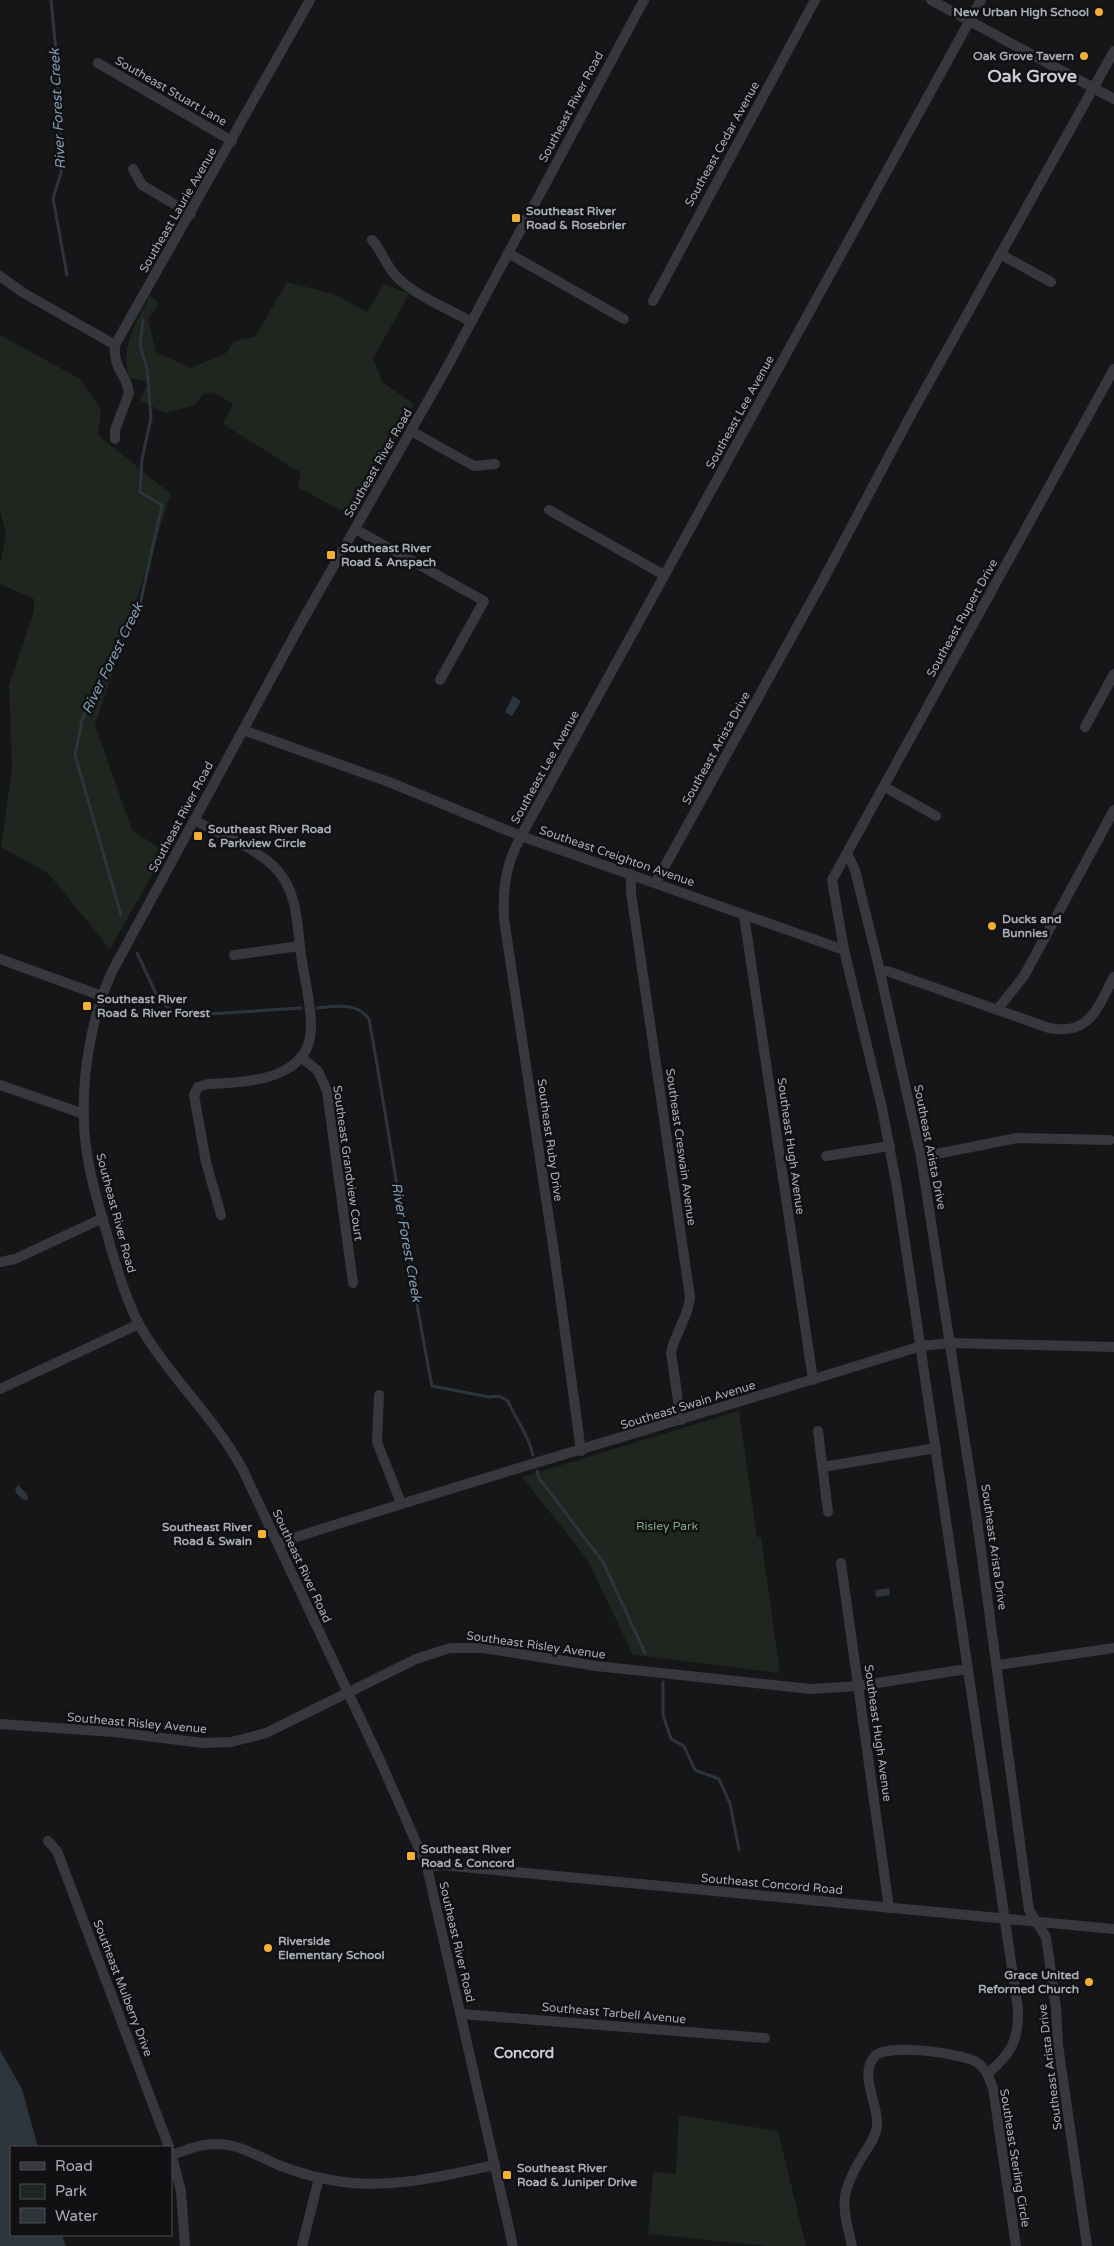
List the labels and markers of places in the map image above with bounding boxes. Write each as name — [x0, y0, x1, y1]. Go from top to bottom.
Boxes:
place label: New Urban High School — [953, 5, 1089, 20]
marker: New Urban High School — [1093, 6, 1105, 18]
place label: Oak Grove Tavern — [973, 49, 1074, 63]
marker: Oak Grove Tavern — [1078, 50, 1090, 62]
place label: Southeast River Road & Rosebrier — [526, 204, 627, 232]
marker: Southeast River Road & Rosebrier — [510, 212, 522, 224]
place label: Southeast River Road & Anspach — [341, 541, 436, 570]
marker: Southeast River Road & Anspach — [325, 549, 337, 561]
place label: Southeast River Road & Parkview Circle — [208, 822, 331, 850]
marker: Southeast River Road & Parkview Circle — [192, 830, 204, 842]
place label: Ducks and Bunnies — [1002, 912, 1062, 940]
marker: Ducks and Bunnies — [986, 920, 998, 932]
place label: Southeast River Road & River Forest — [97, 992, 211, 1020]
marker: Southeast River Road & River Forest — [81, 1000, 93, 1012]
place label: Southeast River Road & Swain — [162, 1520, 252, 1548]
marker: Southeast River Road & Swain — [256, 1528, 268, 1540]
place label: Southeast River Road & Concord — [421, 1842, 515, 1870]
marker: Southeast River Road & Concord — [405, 1850, 417, 1862]
place label: Riverside Elementary School — [278, 1934, 385, 1963]
marker: Riverside Elementary School — [262, 1942, 274, 1954]
place label: Grace United Reformed Church — [978, 1968, 1079, 1996]
marker: Grace United Reformed Church — [1083, 1976, 1095, 1988]
place label: Southeast River Road & Juniper Drive — [517, 2161, 637, 2190]
marker: Southeast River Road & Juniper Drive — [501, 2169, 513, 2181]

